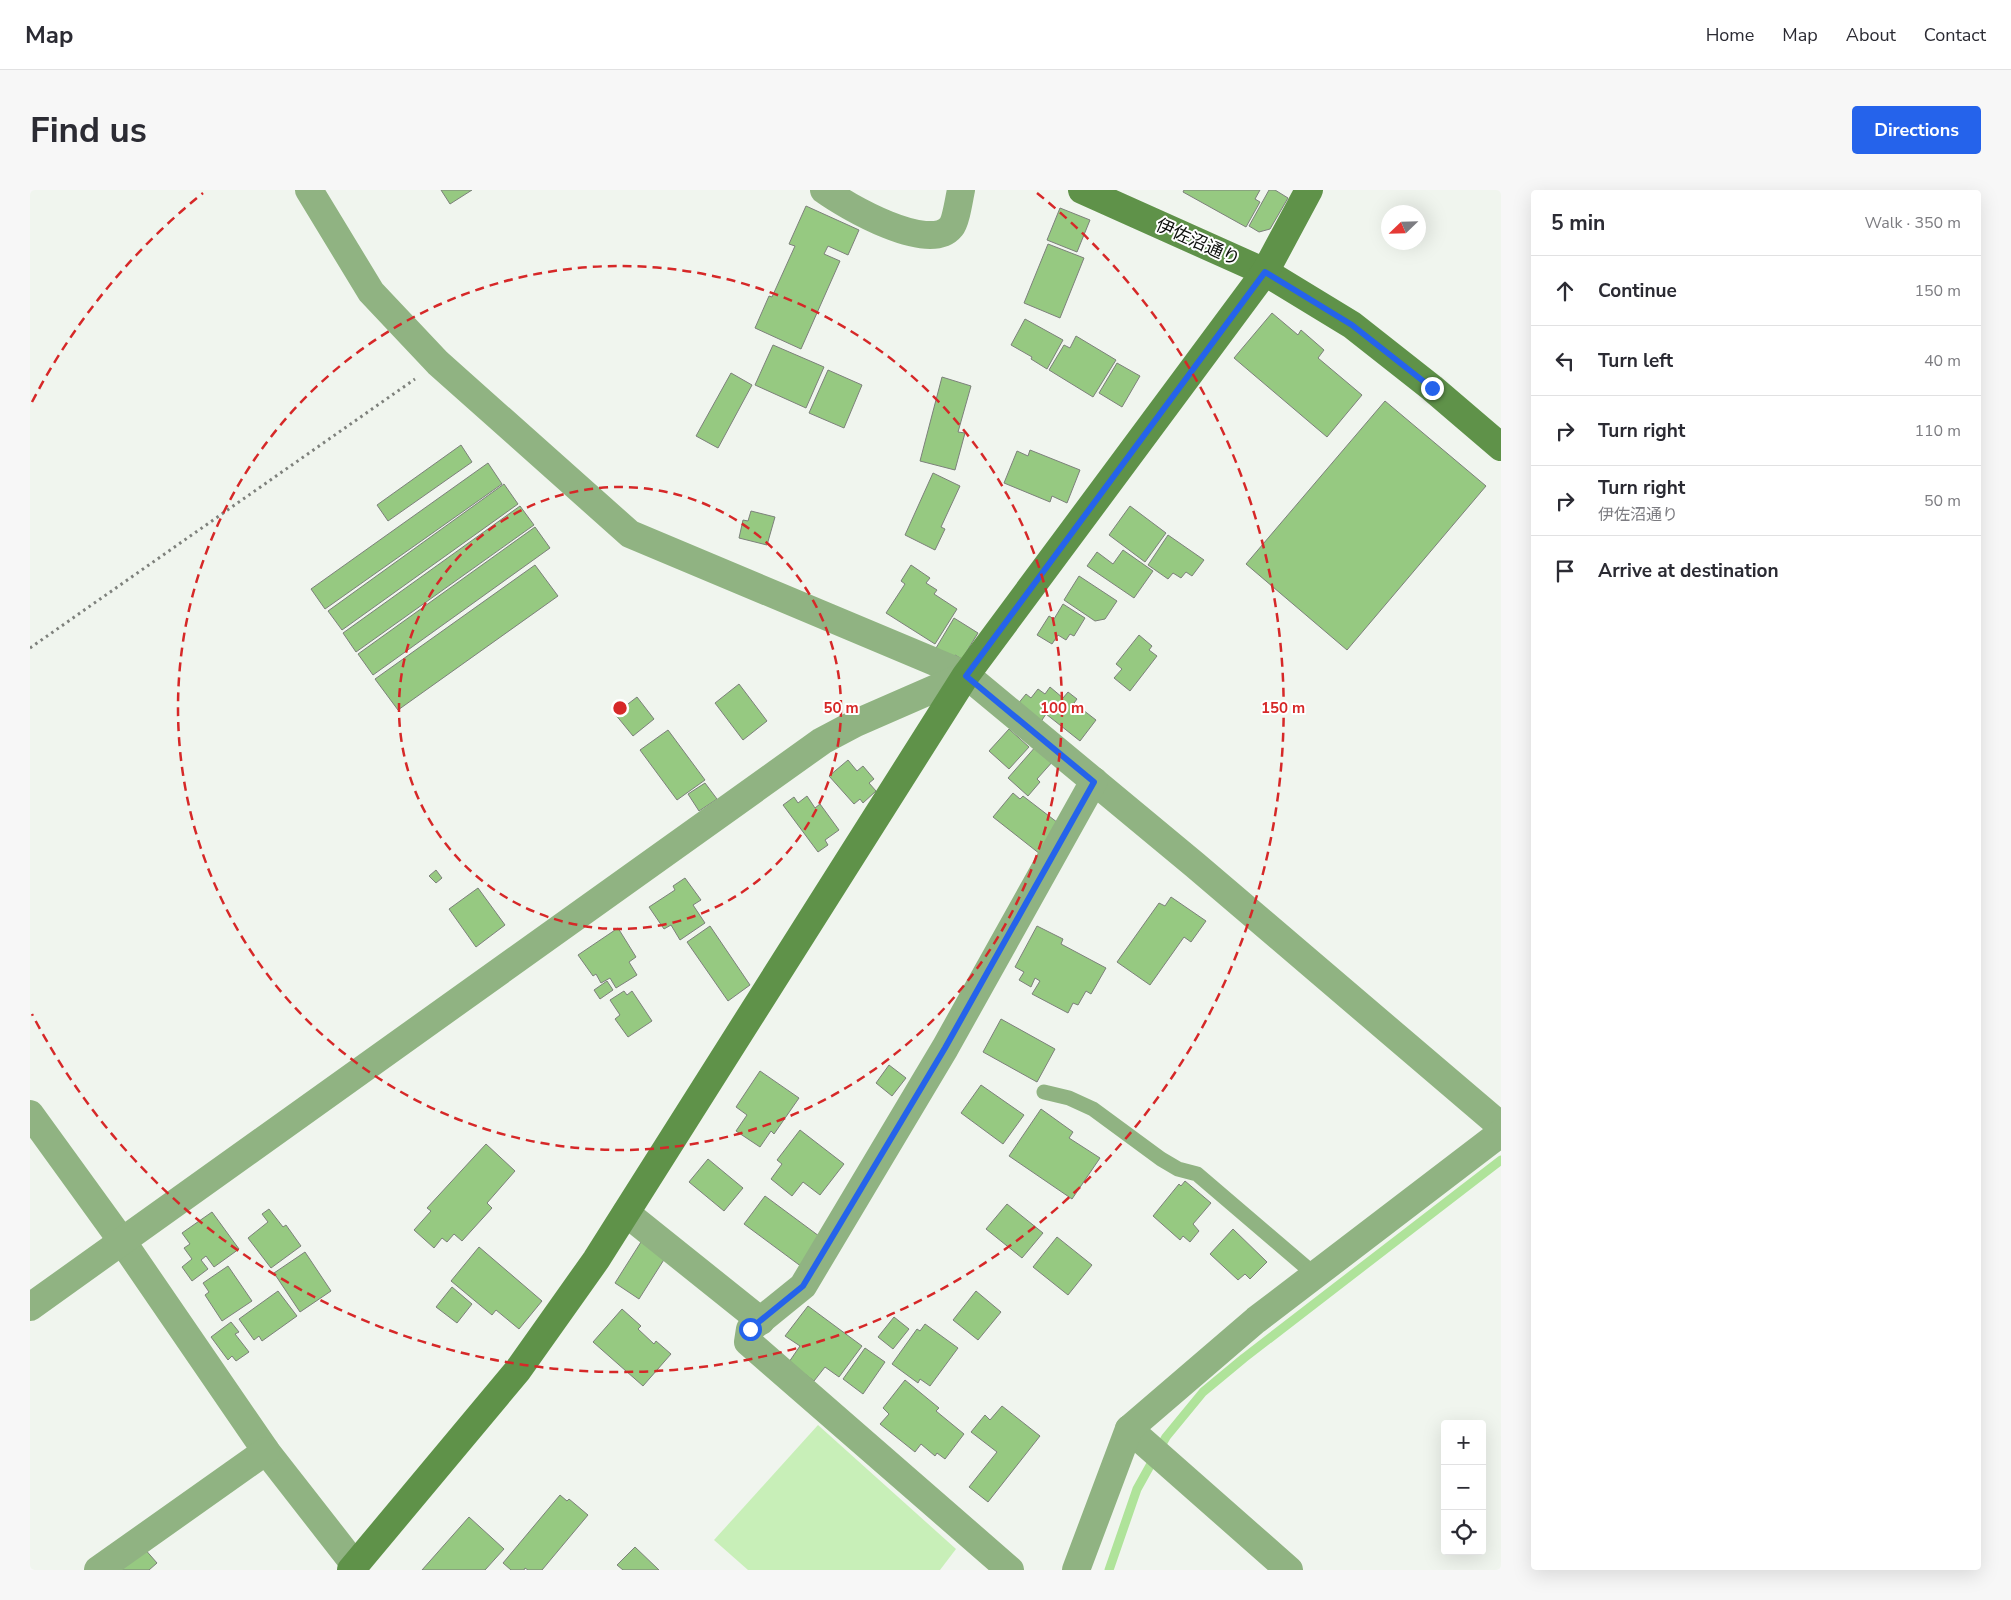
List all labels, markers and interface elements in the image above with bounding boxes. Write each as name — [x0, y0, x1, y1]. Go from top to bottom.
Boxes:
text: Map — [25, 19, 73, 51]
text: Home — [1706, 23, 1754, 47]
text: Map — [1782, 23, 1818, 47]
text: About — [1846, 23, 1896, 47]
text: Contact — [1924, 23, 1986, 47]
button: Directions — [1852, 106, 1981, 154]
text: Find us — [30, 107, 147, 154]
north arrow — [1381, 205, 1426, 250]
text: 5 min — [1551, 209, 1605, 237]
text: Walk · 350 m — [1865, 212, 1961, 234]
street label: 伊佐沼通り — [1152, 213, 1244, 271]
icon: ahead — [1551, 277, 1579, 305]
text: Continue — [1598, 278, 1677, 304]
text: 150 m — [1914, 280, 1961, 302]
icon: left — [1551, 347, 1579, 375]
text: Turn left — [1598, 348, 1673, 374]
text: 40 m — [1924, 350, 1961, 372]
route end — [1421, 377, 1444, 400]
icon: right — [1551, 417, 1579, 445]
text: Turn right — [1598, 418, 1685, 444]
text: 110 m — [1914, 420, 1961, 442]
text: Turn right — [1598, 475, 1685, 501]
icon: right — [1551, 487, 1579, 515]
text: 50 m — [1924, 490, 1961, 512]
text: 伊佐沼通り — [1598, 504, 1678, 526]
icon: arrive — [1551, 557, 1579, 585]
text: Arrive at destination — [1598, 558, 1779, 584]
text: 50 m — [823, 698, 859, 718]
text: 100 m — [1040, 698, 1084, 718]
text: 150 m — [1261, 698, 1305, 718]
centre of rings — [611, 699, 629, 717]
route start — [739, 1318, 762, 1341]
map controls — [1441, 1420, 1486, 1555]
button: + — [1441, 1420, 1486, 1465]
button: − — [1441, 1465, 1486, 1510]
button: locate — [1441, 1510, 1486, 1555]

